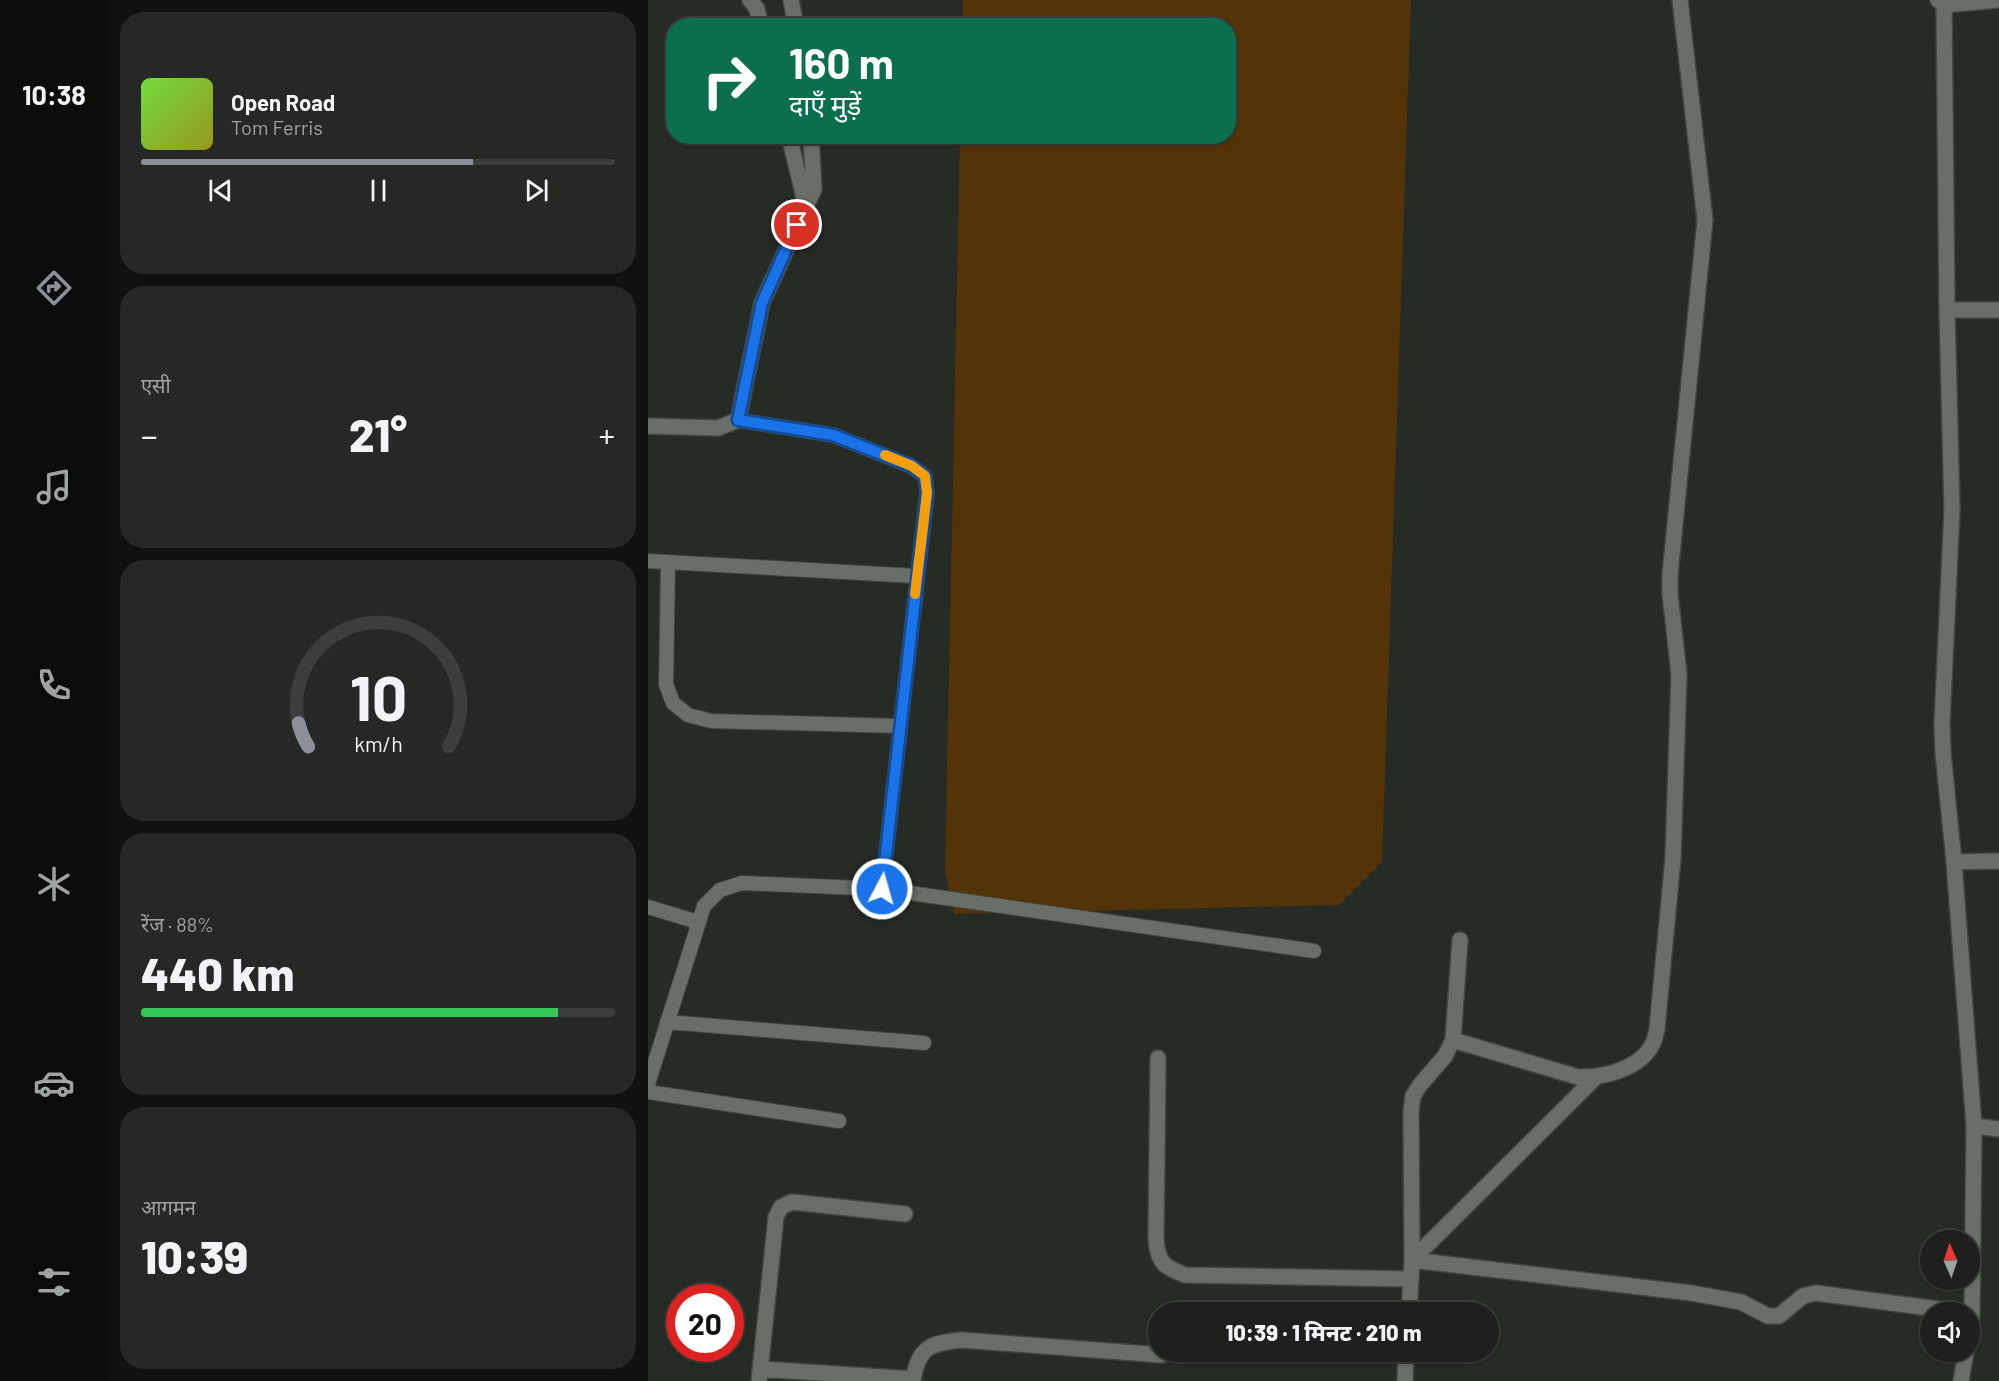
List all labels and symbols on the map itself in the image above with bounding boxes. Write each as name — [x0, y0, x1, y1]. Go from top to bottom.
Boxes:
pin — [771, 199, 822, 250]
position arrow — [850, 857, 914, 921]
north arrow — [1920, 1230, 1980, 1290]
speed limit sign: 20 — [666, 1284, 744, 1362]

